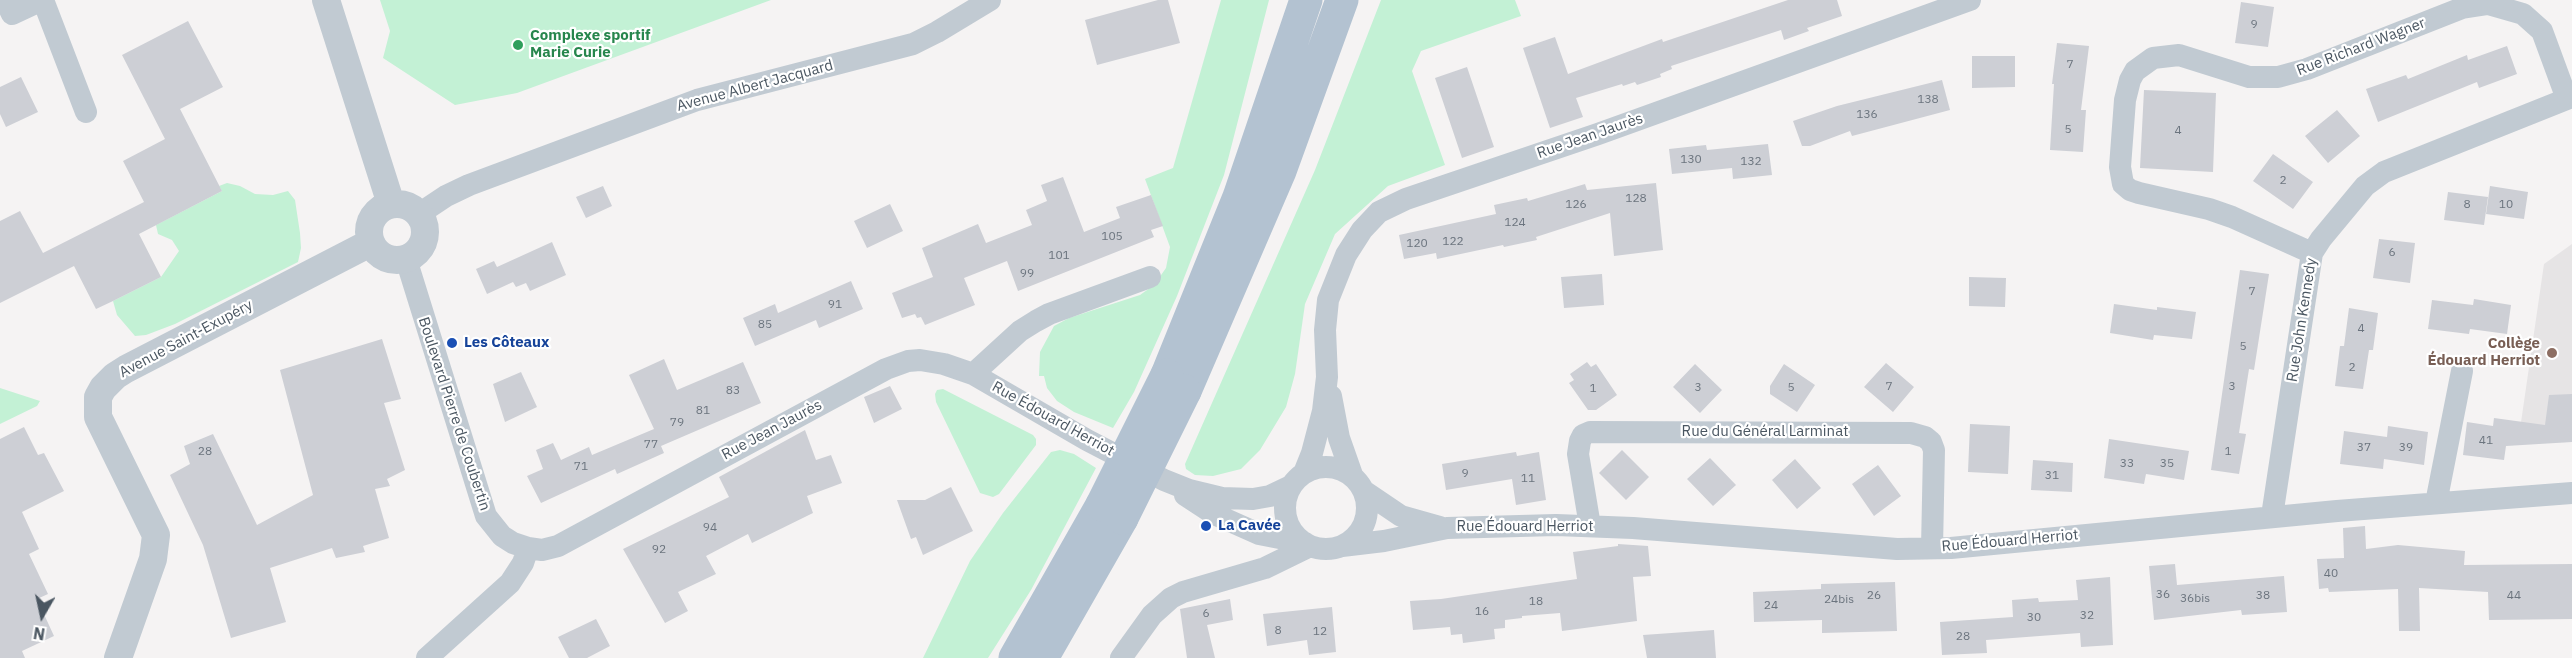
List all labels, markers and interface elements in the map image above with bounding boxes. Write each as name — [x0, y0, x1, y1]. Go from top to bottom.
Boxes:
street label: Rue Richard Wagner — [2294, 14, 2428, 80]
house number: 9 — [2250, 18, 2258, 32]
place label: Complexe sportif Marie Curie — [530, 27, 650, 62]
marker: Complexe sportif Marie Curie — [511, 38, 525, 52]
street label: Avenue Albert Jacquard — [675, 56, 835, 116]
house number: 7 — [2066, 58, 2074, 72]
house number: 138 — [1917, 93, 1939, 107]
house number: 136 — [1856, 108, 1878, 122]
street label: Rue Jean Jaurès — [1535, 109, 1645, 163]
house number: 5 — [2064, 123, 2072, 137]
house number: 4 — [2174, 124, 2182, 138]
house number: 130 — [1680, 153, 1702, 167]
house number: 132 — [1740, 155, 1762, 169]
house number: 2 — [2279, 174, 2287, 188]
house number: 128 — [1625, 192, 1647, 206]
house number: 126 — [1565, 198, 1587, 212]
house number: 8 — [2463, 198, 2471, 212]
house number: 10 — [2499, 198, 2513, 212]
house number: 124 — [1504, 216, 1526, 230]
house number: 105 — [1101, 230, 1123, 244]
house number: 122 — [1442, 235, 1464, 249]
house number: 120 — [1406, 237, 1428, 251]
house number: 6 — [2388, 246, 2396, 260]
house number: 101 — [1048, 249, 1070, 263]
street label: Rue John Kennedy — [2283, 257, 2321, 383]
house number: 99 — [1020, 267, 1034, 281]
house number: 7 — [2248, 285, 2256, 299]
street label: Avenue Saint-Exupéry — [116, 296, 256, 382]
house number: 91 — [828, 298, 842, 312]
street label: Boulevard Pierre de Coubertin — [414, 315, 494, 513]
house number: 85 — [758, 318, 772, 332]
house number: 4 — [2357, 322, 2365, 336]
place label: Les Côteaux — [464, 334, 549, 352]
place label: Collège Édouard Herriot — [2428, 335, 2540, 370]
marker: Les Côteaux — [445, 336, 459, 350]
house number: 5 — [2239, 340, 2247, 354]
marker: Collège Édouard Herriot — [2545, 346, 2559, 360]
house number: 2 — [2348, 361, 2356, 375]
street label: Rue Édouard Herriot — [989, 378, 1117, 460]
house number: 7 — [1885, 380, 1893, 394]
house number: 3 — [2228, 380, 2236, 394]
house number: 3 — [1694, 381, 1702, 395]
house number: 5 — [1787, 381, 1795, 395]
house number: 1 — [1589, 382, 1597, 396]
house number: 83 — [726, 384, 740, 398]
street label: Rue Jean Jaurès — [719, 396, 825, 464]
house number: 81 — [696, 404, 710, 418]
house number: 79 — [670, 416, 684, 430]
street label: Rue du Général Larminat — [1682, 423, 1848, 441]
house number: 41 — [2479, 434, 2493, 448]
house number: 77 — [644, 438, 658, 452]
house number: 37 — [2357, 441, 2371, 455]
house number: 39 — [2399, 441, 2413, 455]
house number: 28 — [198, 445, 212, 459]
house number: 1 — [2224, 445, 2232, 459]
house number: 33 — [2120, 457, 2134, 471]
house number: 35 — [2160, 457, 2174, 471]
house number: 71 — [574, 460, 588, 474]
house number: 9 — [1461, 467, 1469, 481]
house number: 31 — [2045, 469, 2059, 483]
house number: 11 — [1521, 472, 1535, 486]
place label: La Cavée — [1218, 517, 1281, 535]
street label: Rue Édouard Herriot — [1456, 518, 1594, 536]
marker: La Cavée — [1199, 519, 1213, 533]
house number: 94 — [703, 521, 717, 535]
street label: Rue Édouard Herriot — [1941, 526, 2079, 556]
house number: 92 — [652, 543, 666, 557]
house number: 40 — [2324, 567, 2338, 581]
north arrow — [12, 586, 72, 646]
house number: 36 — [2156, 588, 2170, 602]
house number: 26 — [1867, 589, 1881, 603]
house number: 38 — [2256, 589, 2270, 603]
house number: 44 — [2507, 589, 2521, 603]
house number: 36bis — [2180, 592, 2210, 606]
house number: 24bis — [1824, 593, 1854, 607]
house number: 18 — [1529, 595, 1543, 609]
house number: 24 — [1764, 599, 1778, 613]
house number: 16 — [1475, 605, 1489, 619]
house number: 6 — [1202, 607, 1210, 621]
house number: 32 — [2080, 609, 2094, 623]
house number: 30 — [2027, 611, 2041, 625]
text: N — [32, 623, 46, 645]
house number: 8 — [1274, 624, 1282, 638]
house number: 12 — [1313, 625, 1327, 639]
house number: 28 — [1956, 630, 1970, 644]

